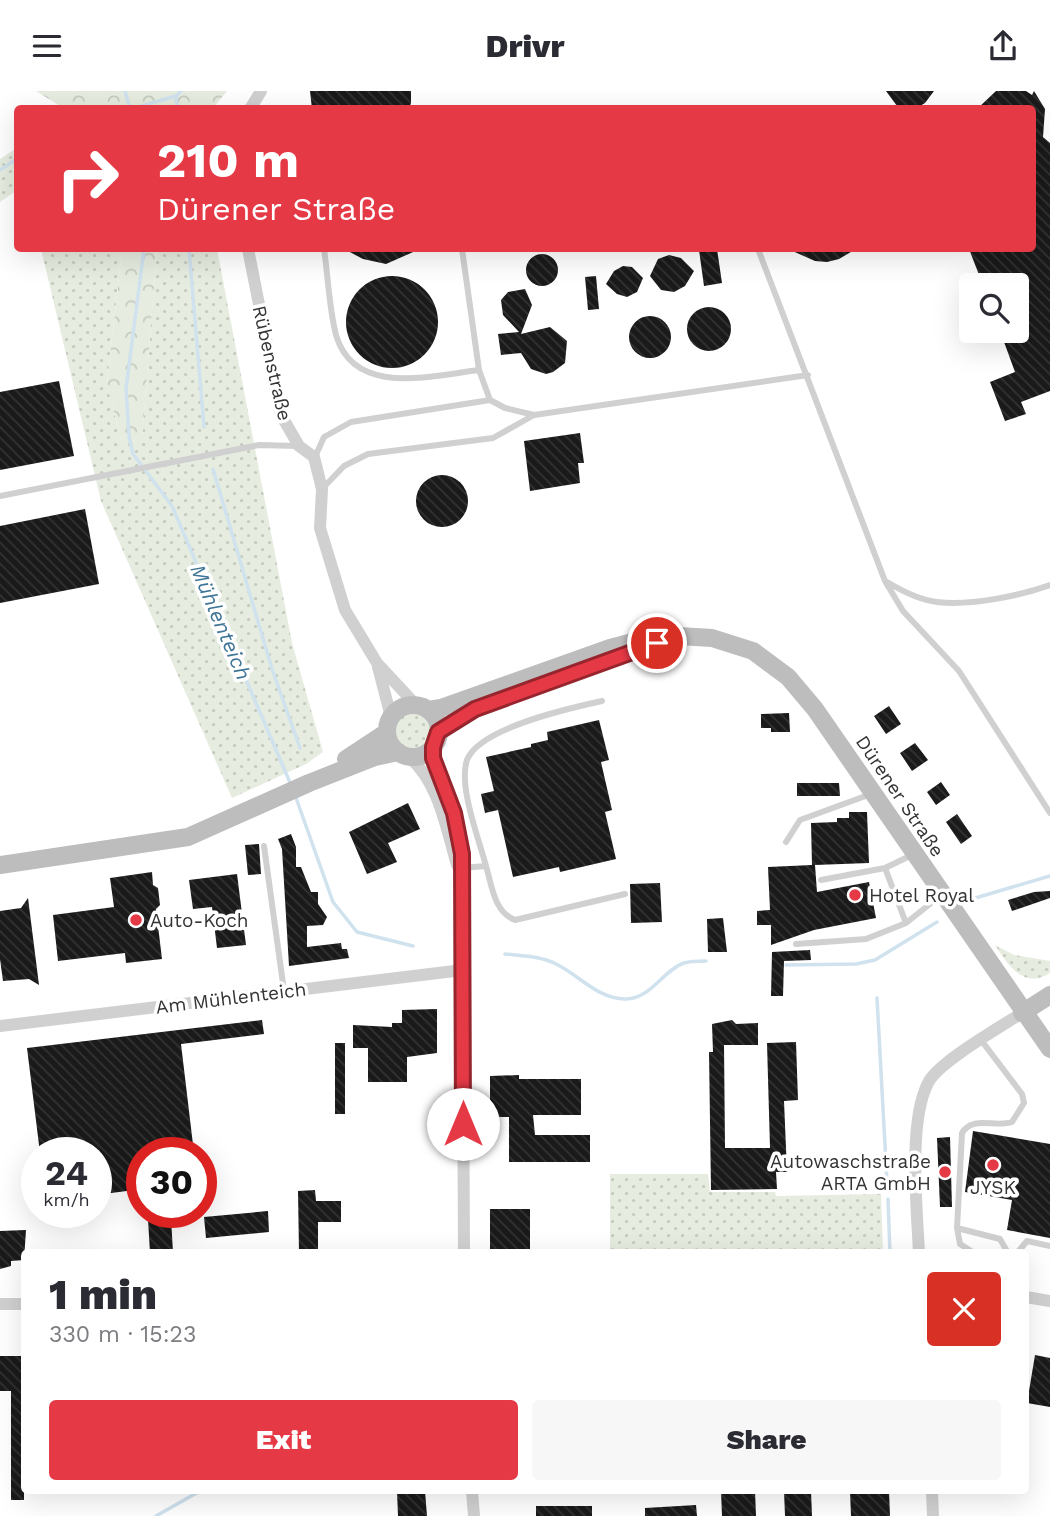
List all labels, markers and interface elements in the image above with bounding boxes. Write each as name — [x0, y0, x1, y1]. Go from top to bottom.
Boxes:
icon: menu — [28, 27, 66, 65]
text: Drivr — [486, 27, 564, 65]
icon: share — [984, 27, 1022, 65]
text: 210 m — [157, 131, 299, 189]
icon: right — [42, 133, 133, 224]
text: Dürener Straße — [157, 190, 395, 228]
map controls — [959, 273, 1029, 343]
button: search — [959, 273, 1029, 343]
street label: Rübenstraße — [248, 303, 296, 423]
water label: Mühlenteich — [185, 560, 257, 684]
pin — [627, 613, 687, 673]
icon: arrive — [638, 624, 676, 662]
street label: Dürener Straße — [851, 731, 949, 861]
place label: Hotel Royal — [869, 884, 974, 907]
marker: Hotel Royal — [847, 887, 863, 903]
place label: Auto-Koch — [150, 909, 249, 932]
marker: Auto-Koch — [128, 912, 144, 928]
street label: Am Mühlenteich — [154, 977, 308, 1019]
position arrow — [426, 1087, 500, 1161]
speed limit sign: 30 — [126, 1137, 217, 1228]
place label: Autowaschstraße ARTA GmbH — [770, 1150, 931, 1195]
text: 24 — [45, 1152, 88, 1194]
marker: JYSK — [985, 1157, 1001, 1173]
marker: Autowaschstraße ARTA GmbH — [937, 1164, 953, 1180]
place label: JYSK — [970, 1176, 1016, 1199]
text: km/h — [43, 1189, 90, 1210]
text: 1 min — [49, 1270, 157, 1319]
button: close — [927, 1272, 1001, 1346]
text: 330 m · 15:23 — [49, 1321, 196, 1348]
button: Exit — [49, 1400, 518, 1480]
button: Share — [532, 1400, 1001, 1480]

